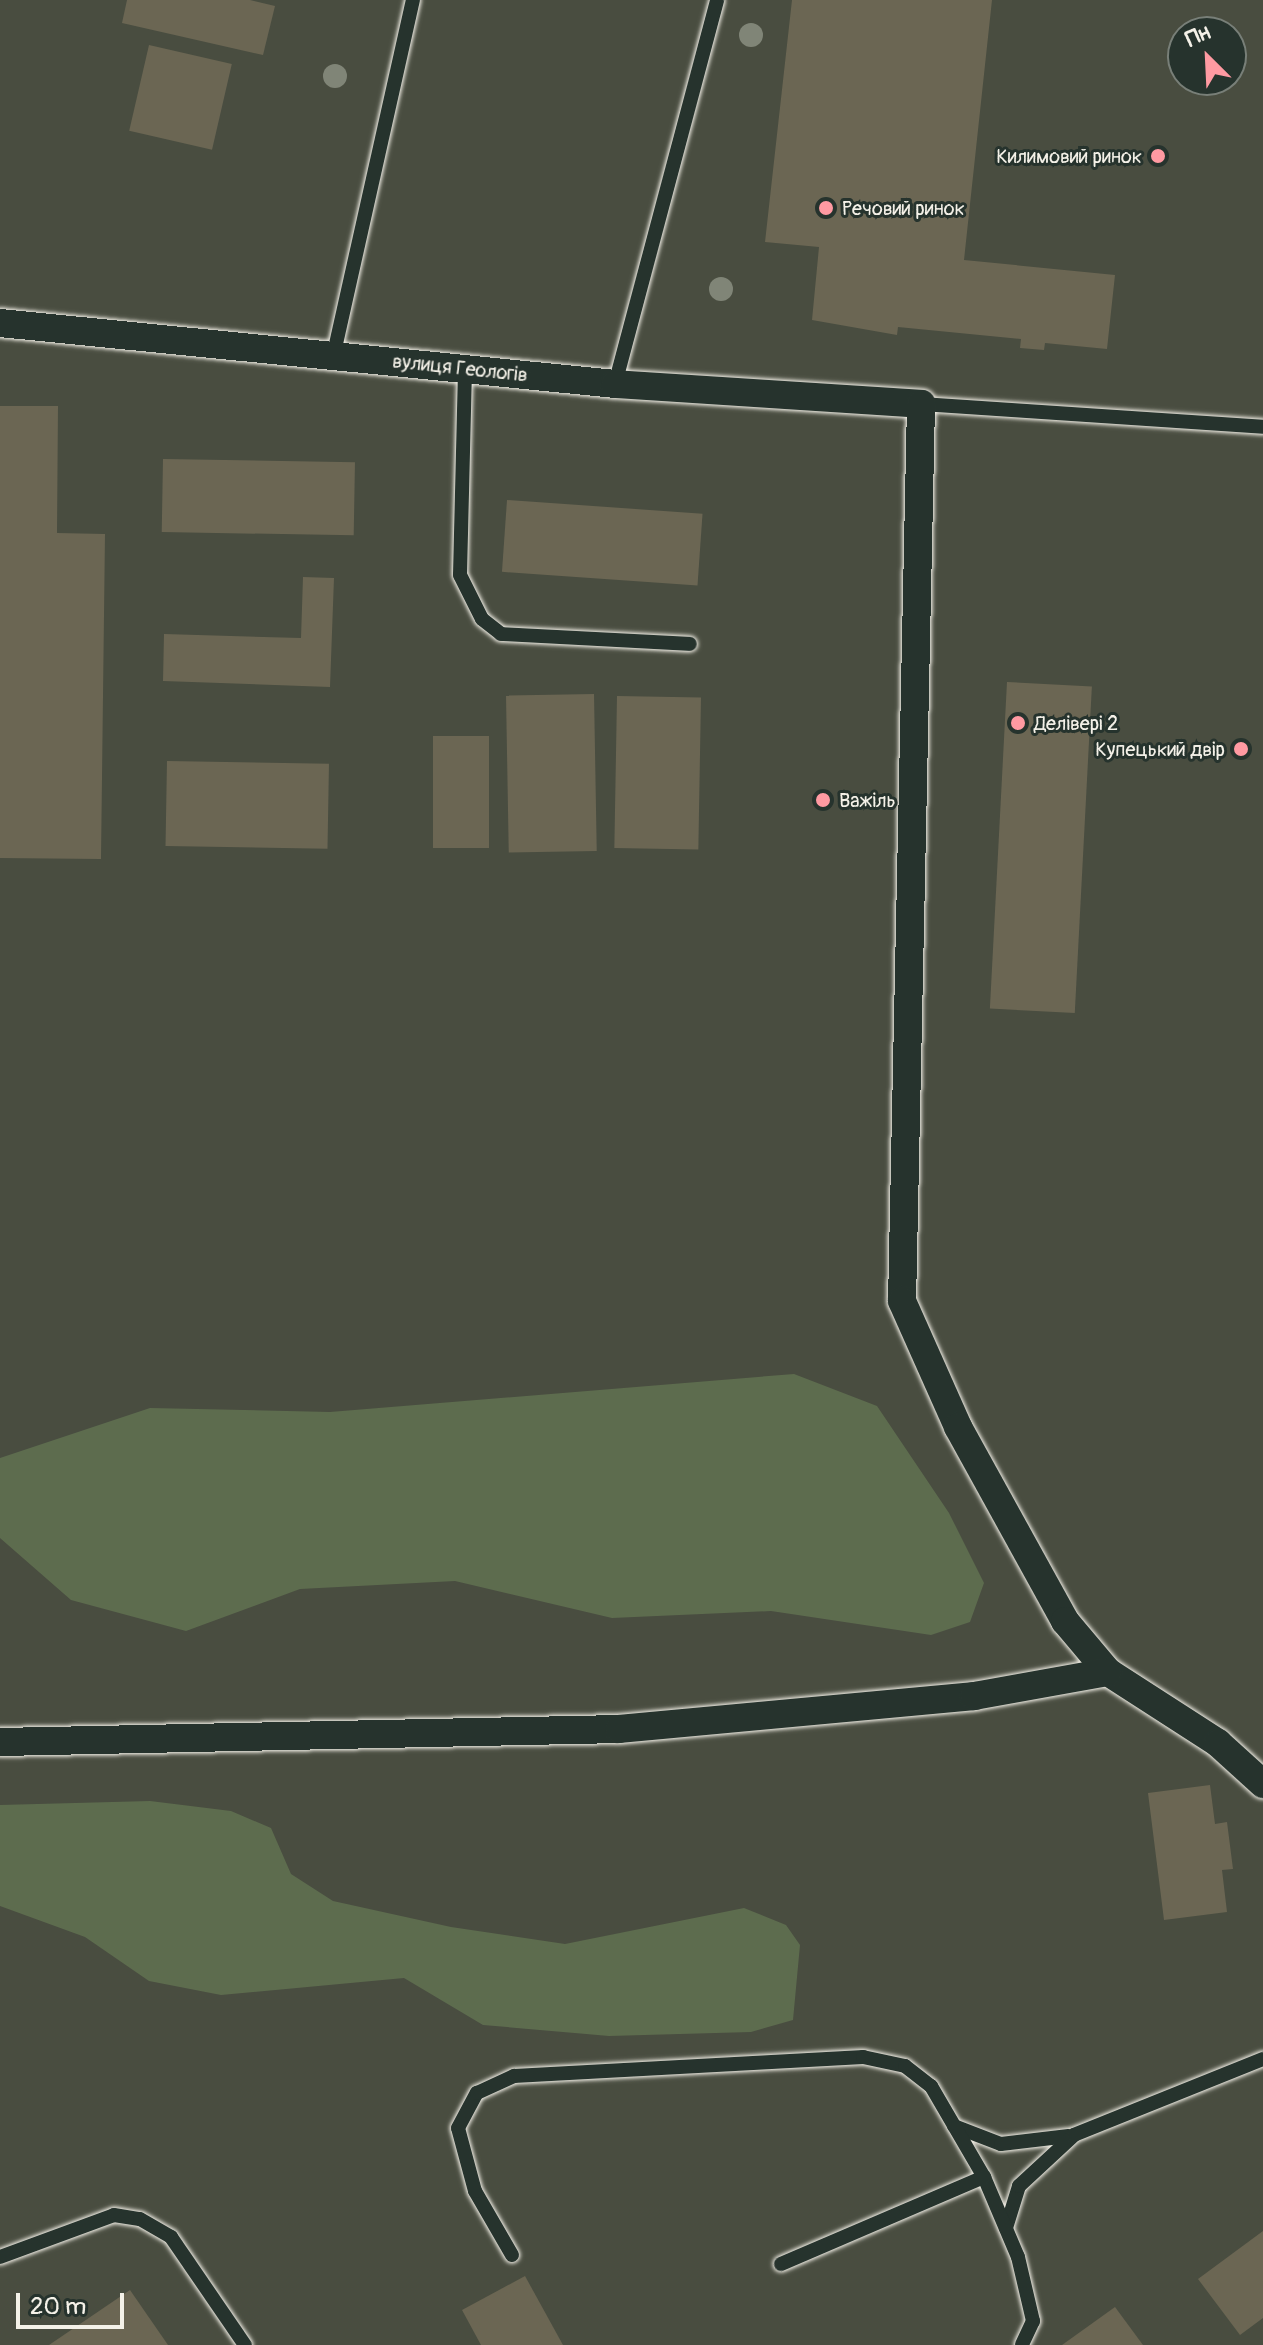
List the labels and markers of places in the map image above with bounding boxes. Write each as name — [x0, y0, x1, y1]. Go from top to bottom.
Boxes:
place label: Килимовий ринок — [996, 144, 1142, 168]
marker: Килимовий ринок — [1149, 147, 1167, 165]
place label: Речовий ринок — [842, 196, 965, 220]
marker: Речовий ринок — [817, 199, 835, 217]
place label: Делівері 2 — [1034, 711, 1118, 735]
marker: Делівері 2 — [1009, 714, 1027, 732]
place label: Купецький двір — [1095, 737, 1225, 761]
marker: Купецький двір — [1232, 740, 1250, 758]
place label: Важіль — [839, 788, 896, 812]
marker: Важіль — [814, 791, 832, 809]

